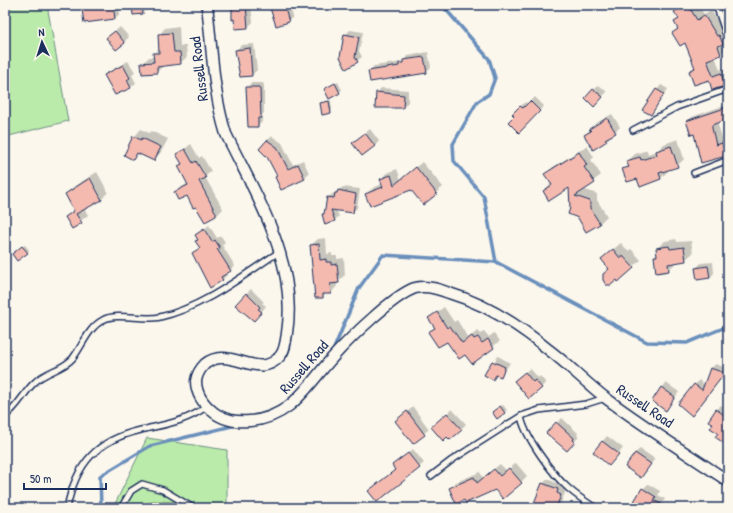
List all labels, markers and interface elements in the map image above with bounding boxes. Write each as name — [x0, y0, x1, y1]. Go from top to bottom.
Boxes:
north arrow — [22, 22, 62, 62]
text: N — [38, 25, 45, 39]
street label: Russell Road — [184, 35, 213, 103]
street label: Russell Road — [274, 335, 333, 398]
street label: Russell Road — [613, 379, 678, 432]
scale bar — [24, 465, 106, 491]
text: 50 m — [30, 470, 51, 487]

